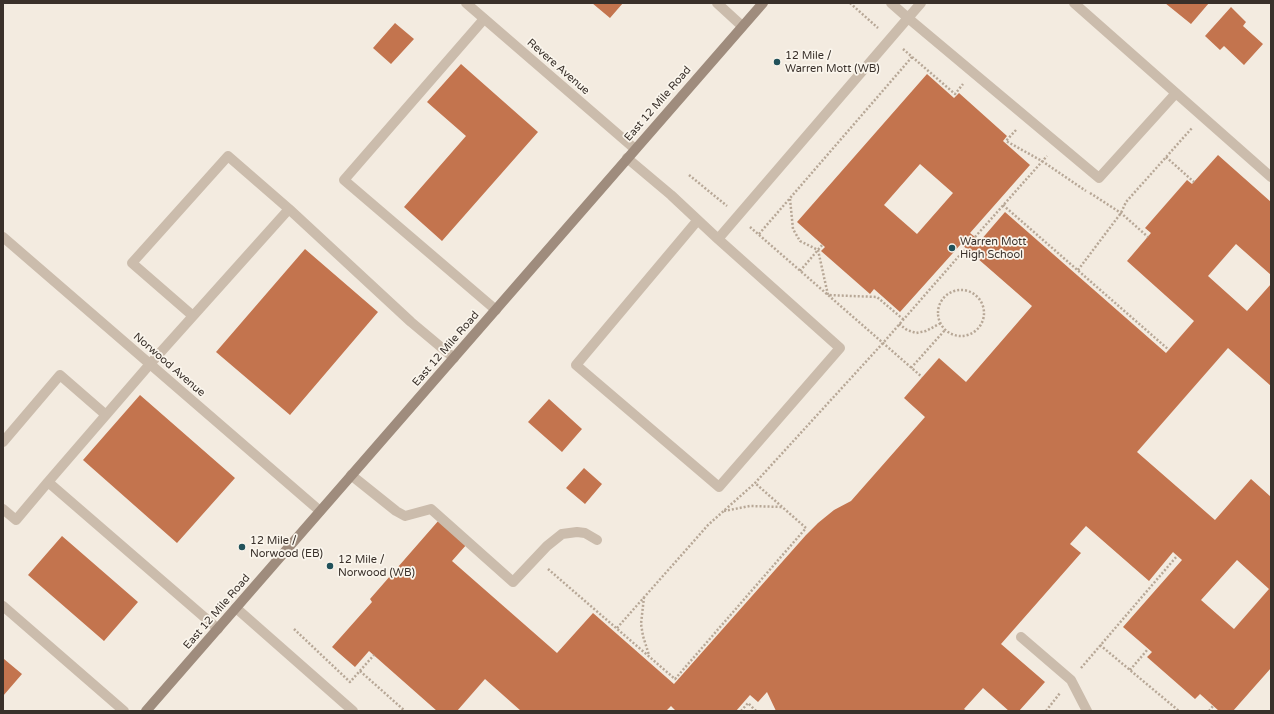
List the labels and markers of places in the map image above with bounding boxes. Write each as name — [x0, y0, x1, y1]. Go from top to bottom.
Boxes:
place label: 12 Mile / Warren Mott (WB) — [785, 49, 880, 75]
marker: 12 Mile / Warren Mott (WB) — [772, 57, 782, 67]
place label: Warren Mott High School — [960, 235, 1026, 261]
marker: Warren Mott High School — [947, 243, 957, 253]
place label: 12 Mile / Norwood (EB) — [250, 534, 323, 560]
marker: 12 Mile / Norwood (EB) — [237, 542, 247, 552]
place label: 12 Mile / Norwood (WB) — [338, 553, 415, 579]
marker: 12 Mile / Norwood (WB) — [325, 561, 335, 571]

